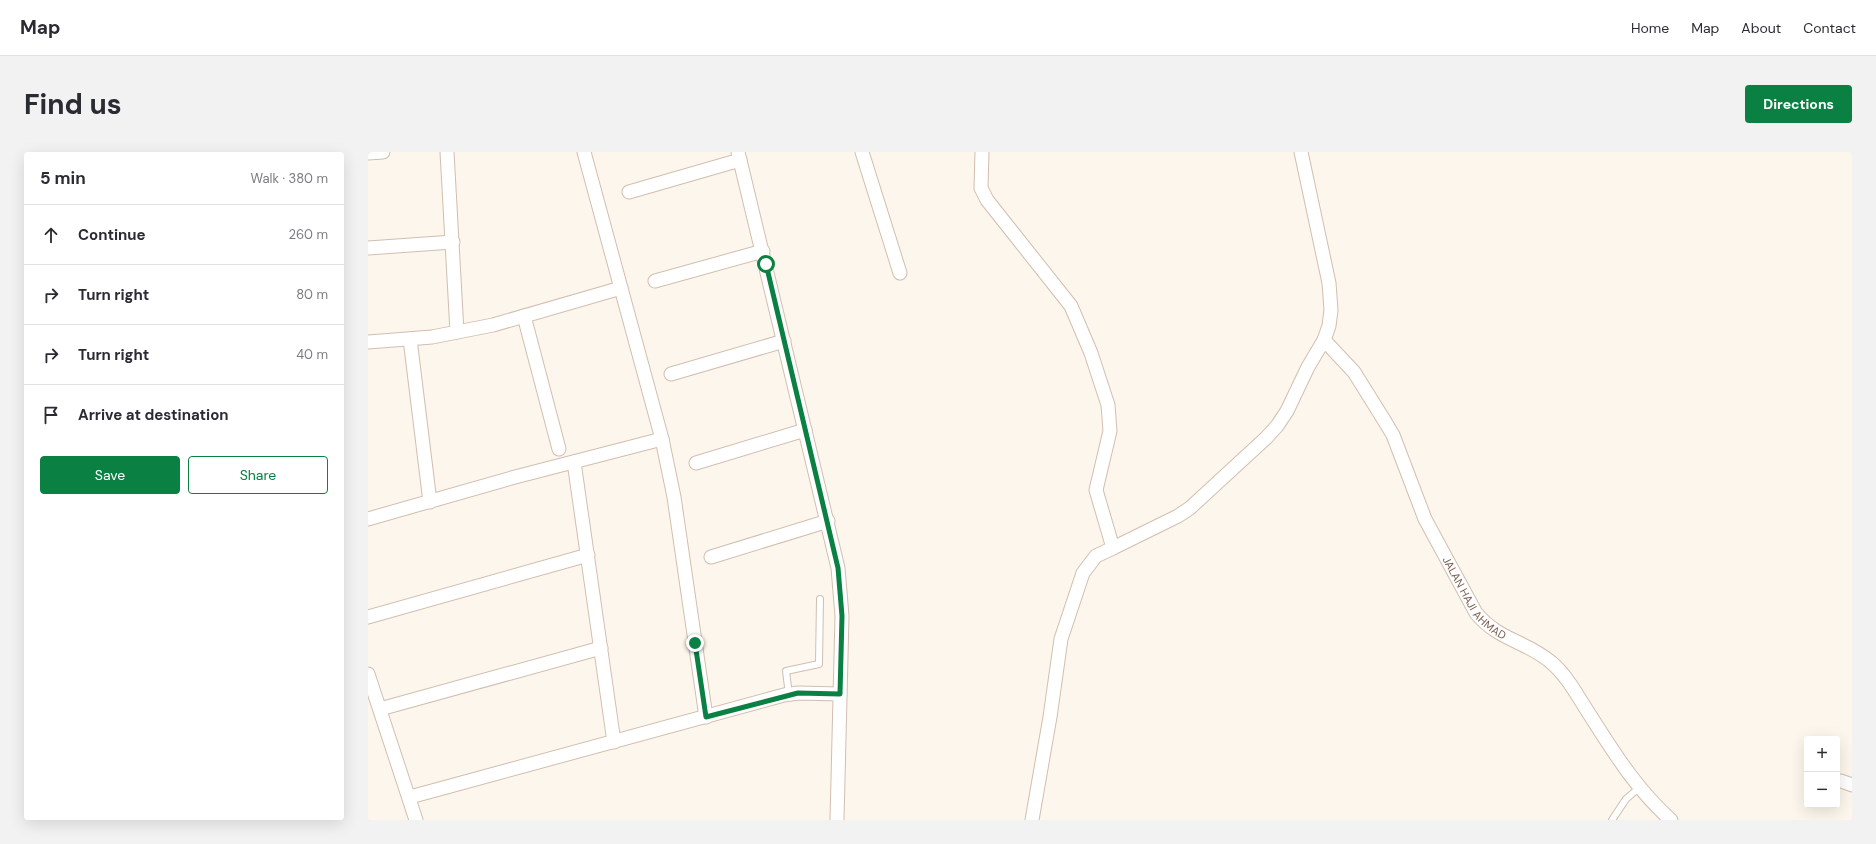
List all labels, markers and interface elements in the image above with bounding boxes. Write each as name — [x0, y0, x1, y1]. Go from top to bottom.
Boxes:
text: Map — [20, 15, 60, 40]
text: Home — [1631, 19, 1669, 37]
text: Map — [1691, 19, 1719, 37]
text: About — [1741, 19, 1781, 37]
text: Contact — [1803, 19, 1856, 37]
button: Directions — [1745, 85, 1852, 123]
text: Find us — [24, 86, 122, 123]
text: 5 min — [40, 167, 86, 189]
text: Walk · 380 m — [251, 170, 328, 187]
icon: ahead — [40, 224, 62, 246]
text: Continue — [78, 225, 146, 245]
text: 260 m — [288, 226, 328, 243]
route start — [757, 255, 775, 273]
icon: right — [40, 284, 62, 306]
text: Turn right — [78, 285, 149, 305]
text: 80 m — [296, 286, 328, 303]
icon: right — [40, 344, 62, 366]
text: Turn right — [78, 345, 149, 365]
text: 40 m — [296, 346, 328, 363]
icon: arrive — [40, 404, 62, 426]
text: Arrive at destination — [78, 405, 229, 425]
button: Save — [40, 456, 180, 494]
button: Share — [188, 456, 328, 494]
street label: JALAN HAJI AHMAD — [1440, 554, 1509, 643]
route end — [686, 634, 704, 652]
map controls — [1804, 736, 1840, 808]
button: + — [1804, 736, 1840, 772]
button: − — [1804, 772, 1840, 808]

